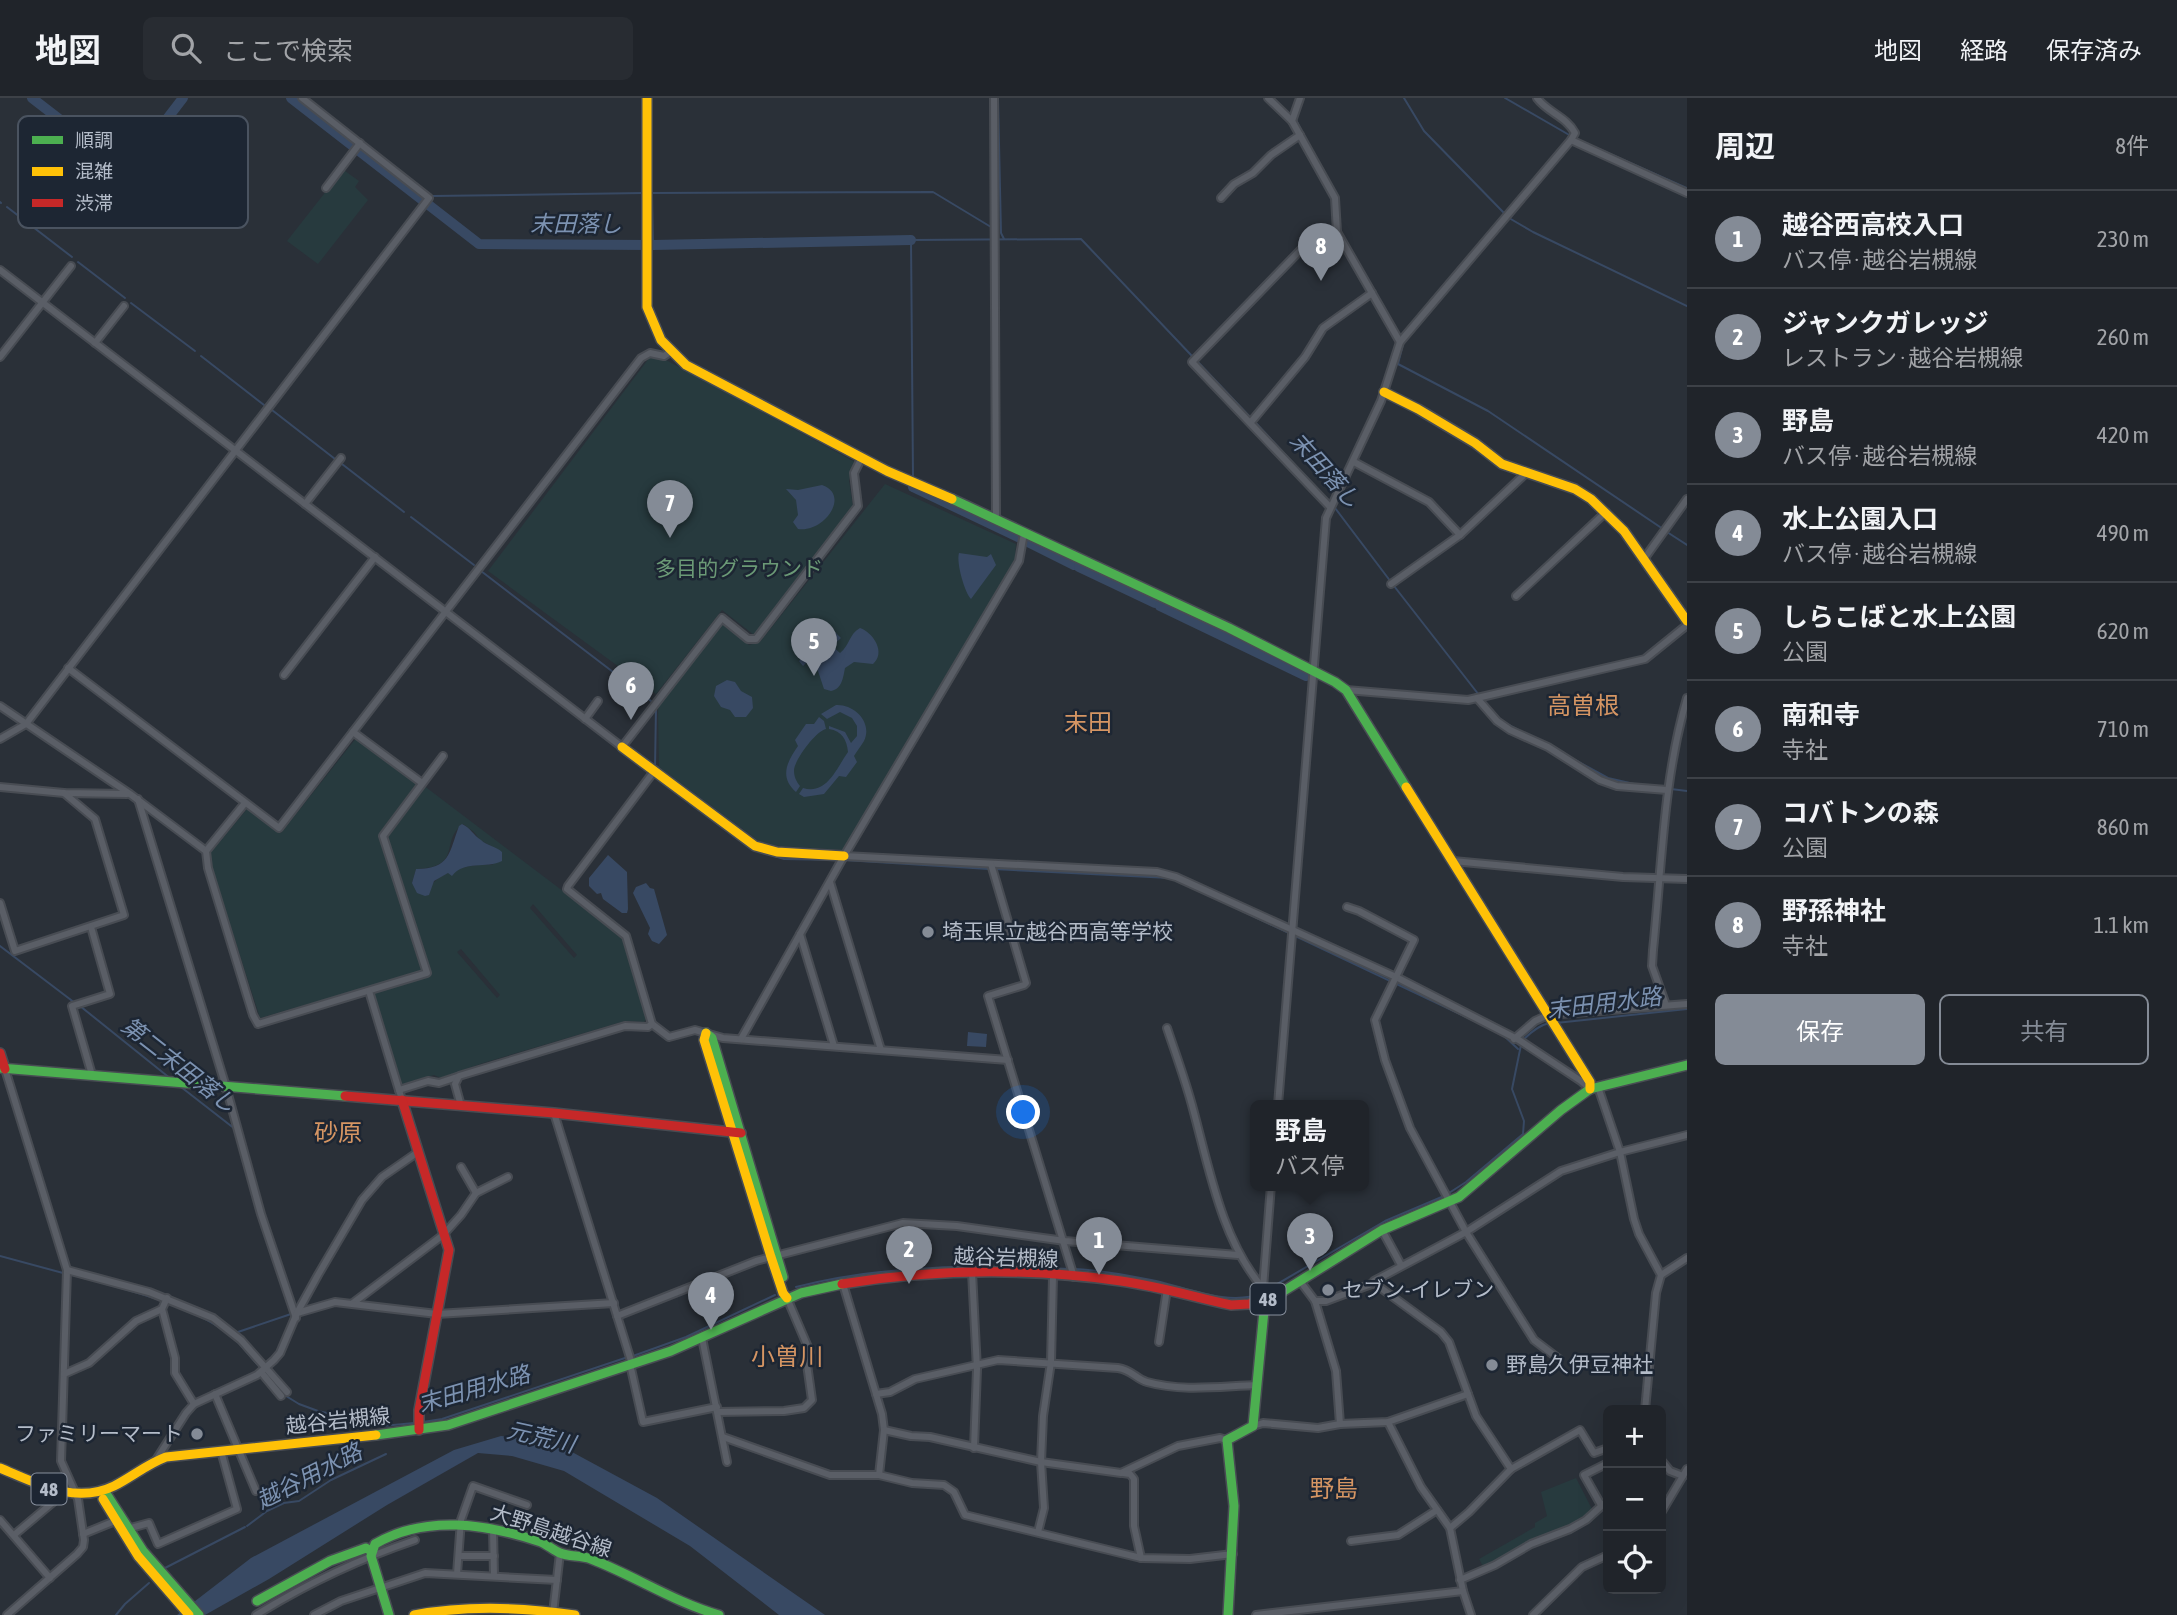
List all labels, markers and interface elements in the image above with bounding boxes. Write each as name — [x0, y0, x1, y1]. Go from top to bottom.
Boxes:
search box — [143, 17, 633, 80]
icon: search — [167, 29, 205, 67]
text: 地図 — [35, 31, 101, 69]
text: ここで検索 — [223, 36, 353, 66]
text: 地図 — [1874, 37, 1922, 64]
text: 経路 — [1960, 37, 2008, 64]
text: 保存済み — [2046, 37, 2142, 64]
legend — [18, 116, 248, 228]
text: 順調 — [75, 129, 113, 151]
text: 周辺 — [1715, 129, 1775, 163]
text: 8件 — [2115, 133, 2149, 159]
text: 混雑 — [75, 160, 113, 182]
text: 渋滞 — [75, 192, 113, 214]
text: 越谷西高校入口 — [1782, 210, 1964, 240]
water label: 末田落し — [530, 211, 622, 237]
pin: 8 — [1298, 223, 1344, 281]
text: 1 — [1733, 226, 1743, 252]
text: 230 m — [2097, 226, 2149, 252]
text: バス停 · 越谷岩槻線 — [1782, 247, 1977, 273]
text: ジャンクガレッジ — [1782, 308, 1989, 338]
text: 2 — [1733, 324, 1743, 350]
text: 260 m — [2097, 324, 2149, 350]
text: レストラン · 越谷岩槻線 — [1782, 345, 2023, 371]
text: 野島 — [1782, 406, 1834, 436]
text: 3 — [1733, 422, 1743, 448]
text: 420 m — [2097, 422, 2149, 448]
water label: 末田落し — [1285, 427, 1365, 513]
text: バス停 · 越谷岩槻線 — [1782, 443, 1977, 469]
pin: 7 — [647, 480, 693, 538]
text: 水上公園入口 — [1782, 504, 1938, 534]
text: 4 — [1733, 520, 1743, 546]
text: 490 m — [2097, 520, 2149, 546]
text: バス停 · 越谷岩槻線 — [1782, 541, 1977, 567]
park label: 多目的グラウンド — [655, 556, 823, 580]
text: しらこばと水上公園 — [1782, 602, 2016, 632]
pin: 5 — [791, 618, 837, 676]
text: 5 — [1733, 618, 1743, 644]
text: 620 m — [2097, 618, 2149, 644]
text: 公園 — [1782, 639, 1828, 665]
pin: 6 — [608, 662, 654, 720]
district label: 高曽根 — [1547, 692, 1619, 719]
text: 南和寺 — [1782, 700, 1860, 730]
district label: 末田 — [1064, 709, 1112, 736]
text: 6 — [1733, 716, 1743, 742]
text: 710 m — [2097, 716, 2149, 742]
text: 寺社 — [1782, 737, 1828, 763]
text: コバトンの森 — [1782, 798, 1939, 828]
text: 7 — [1733, 814, 1743, 840]
text: 860 m — [2097, 814, 2149, 840]
text: 公園 — [1782, 835, 1828, 861]
text: 野孫神社 — [1782, 896, 1886, 926]
text: 8 — [1733, 912, 1743, 938]
text: 1.1 km — [2093, 912, 2149, 938]
place label: 埼玉県立越谷西高等学校 — [942, 919, 1173, 943]
marker: 埼玉県立越谷西高等学校 — [920, 924, 936, 940]
text: 寺社 — [1782, 933, 1828, 959]
water label: 末田用水路 — [1545, 983, 1665, 1023]
button: 保存 — [1715, 994, 1925, 1065]
button: 共有 — [1939, 994, 2149, 1065]
water label: 第二末田落し — [117, 1012, 241, 1118]
your location — [1006, 1095, 1040, 1129]
popup — [1250, 1100, 1369, 1191]
text: 野島 — [1275, 1116, 1327, 1146]
district label: 砂原 — [314, 1119, 362, 1146]
text: バス停 — [1275, 1153, 1344, 1179]
pin: 3 — [1287, 1213, 1333, 1271]
pin: 1 — [1076, 1217, 1122, 1275]
pin: 2 — [886, 1226, 932, 1284]
street label: 越谷岩槻線 — [953, 1243, 1059, 1271]
pin: 4 — [688, 1272, 734, 1330]
place label: セブン-イレブン — [1342, 1277, 1494, 1301]
marker: セブン-イレブン — [1320, 1282, 1336, 1298]
road number: 48 — [1250, 1284, 1286, 1315]
district label: 小曽川 — [751, 1343, 823, 1370]
place label: 野島久伊豆神社 — [1506, 1352, 1653, 1376]
marker: 野島久伊豆神社 — [1484, 1357, 1500, 1373]
water label: 末田用水路 — [415, 1360, 535, 1417]
street label: 越谷岩槻線 — [284, 1403, 391, 1437]
map controls — [1603, 1405, 1666, 1594]
button: + — [1603, 1405, 1666, 1468]
water label: 元荒川 — [504, 1417, 580, 1458]
place label: ファミリーマート — [15, 1421, 183, 1445]
marker: ファミリーマート — [189, 1426, 205, 1442]
water label: 越谷用水路 — [252, 1437, 368, 1514]
button: − — [1603, 1468, 1666, 1531]
road number: 48 — [32, 1474, 66, 1504]
district label: 野島 — [1310, 1475, 1358, 1502]
street label: 大野島越谷線 — [488, 1499, 615, 1561]
button: locate — [1603, 1531, 1666, 1594]

